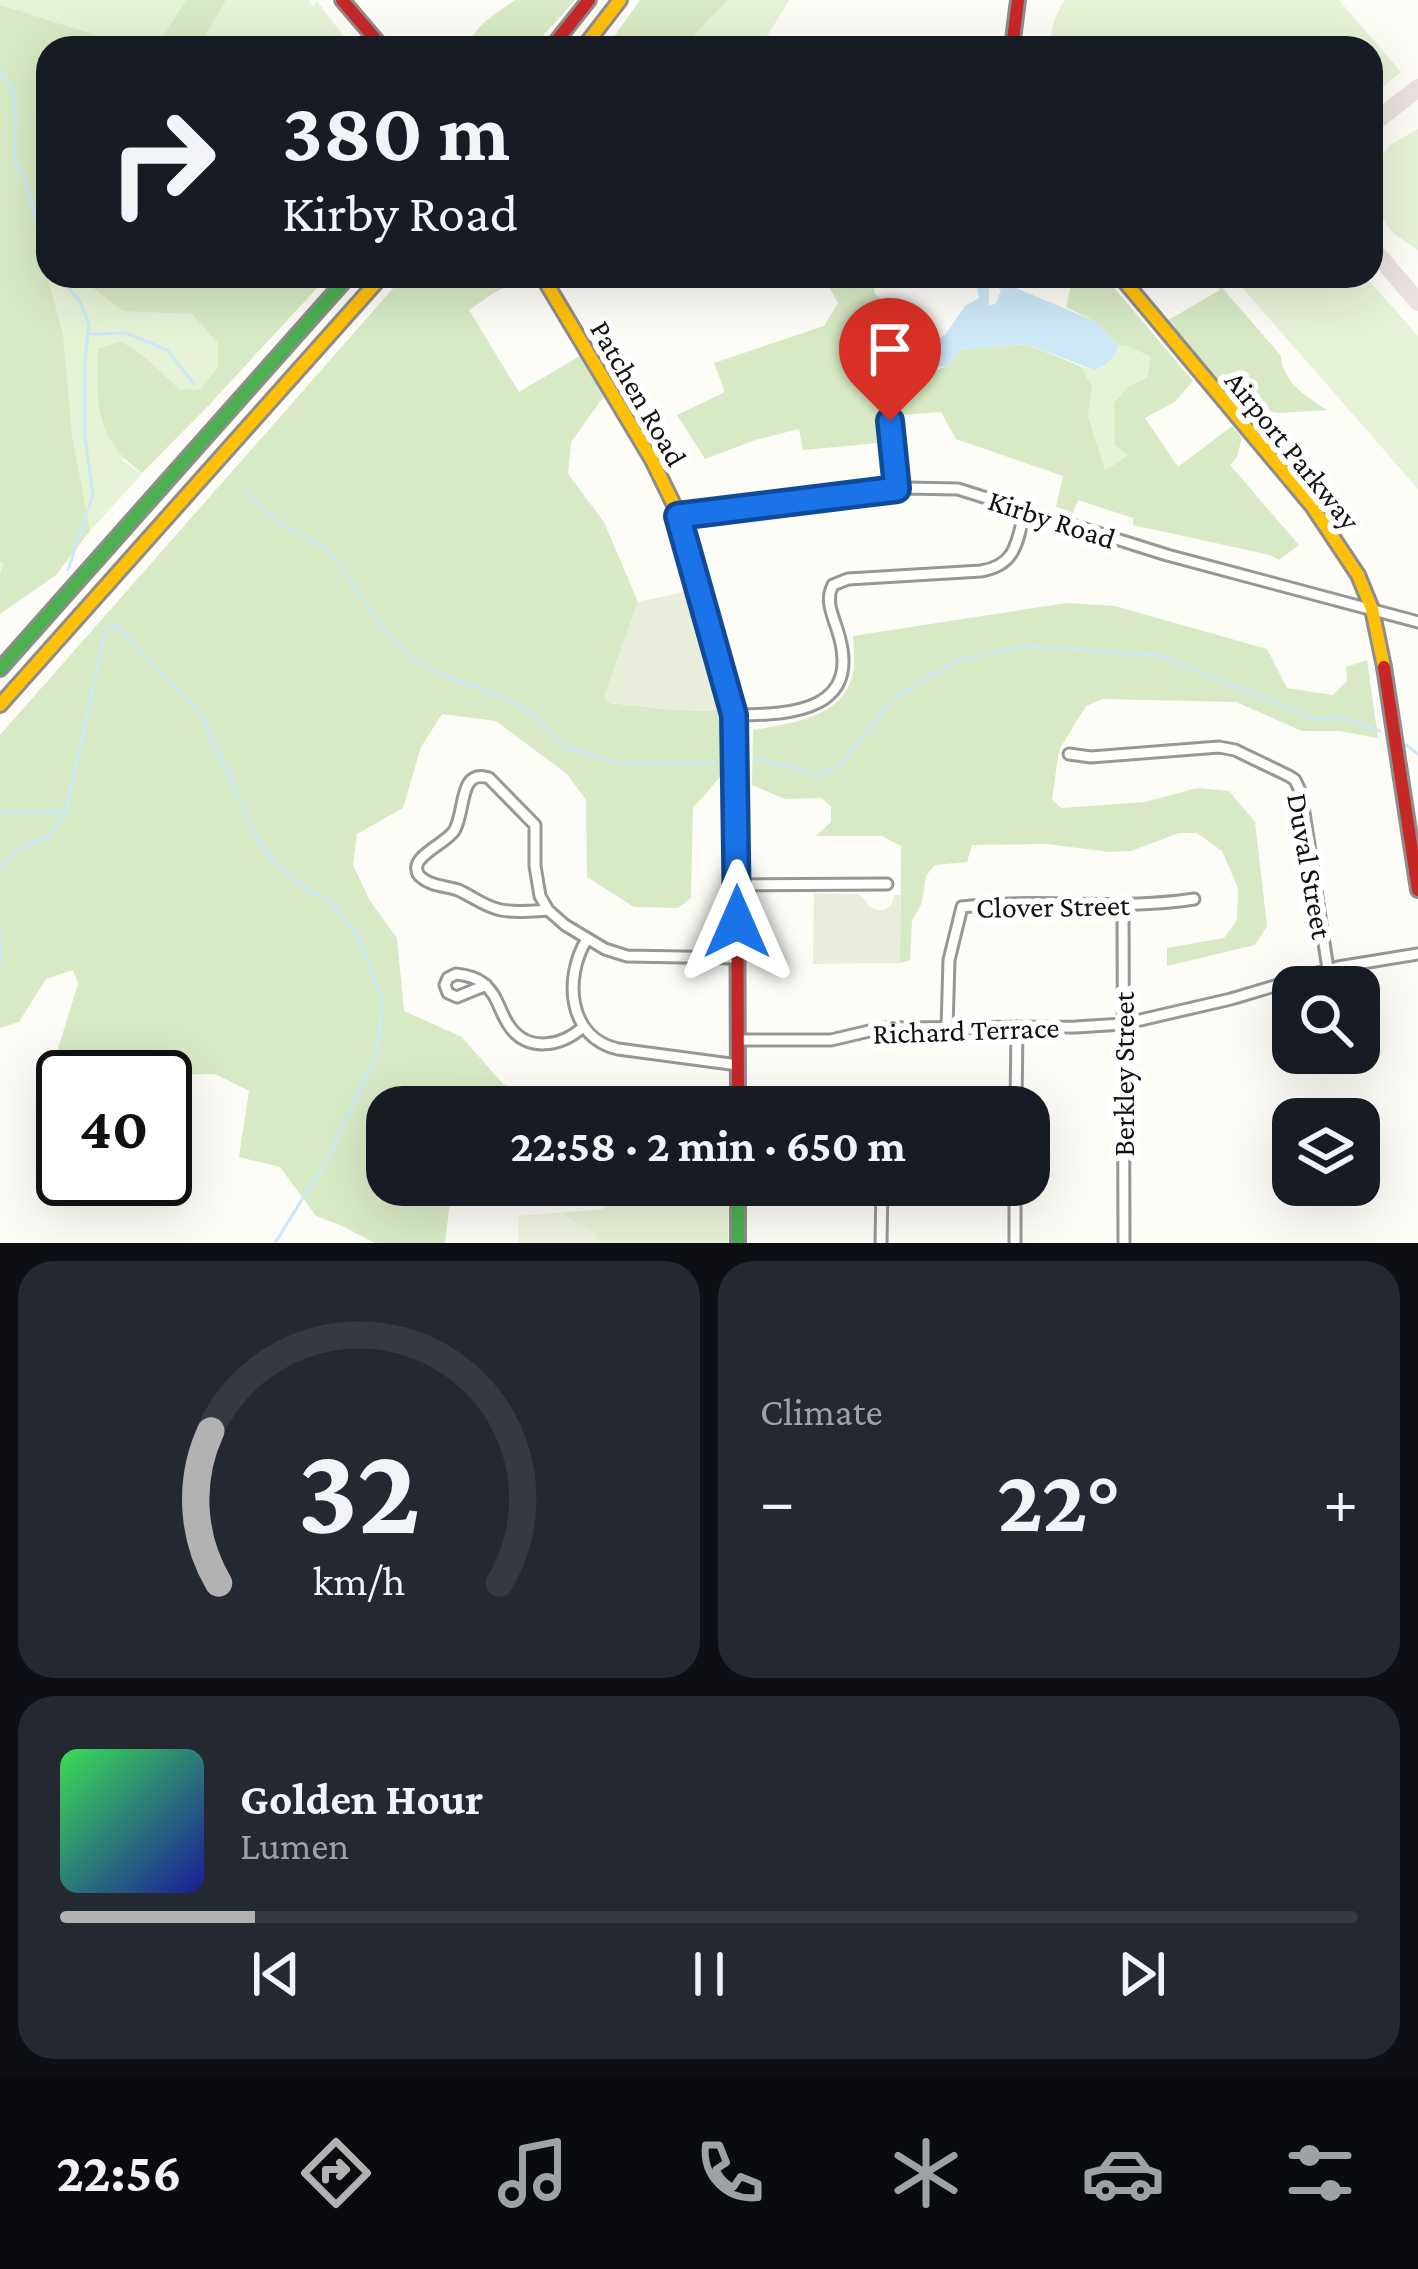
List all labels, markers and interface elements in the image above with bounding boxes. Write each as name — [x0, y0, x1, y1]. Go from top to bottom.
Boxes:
icon: right — [84, 84, 240, 240]
text: 380 m — [282, 85, 510, 178]
text: Kirby Road — [282, 183, 518, 243]
pin — [839, 298, 941, 421]
street label: Patchen Road — [584, 314, 694, 472]
icon: arrive — [857, 316, 923, 382]
street label: Airport Parkway — [1218, 364, 1367, 537]
street label: Kirby Road — [984, 483, 1120, 556]
street label: Duval Street — [1281, 791, 1339, 942]
position arrow — [674, 859, 800, 985]
street label: Clover Street — [976, 888, 1131, 924]
map controls — [1272, 966, 1380, 1206]
button: search — [1272, 966, 1380, 1074]
street label: Berkley Street — [1107, 990, 1141, 1157]
street label: Richard Terrace — [872, 1010, 1060, 1050]
speed limit sign: 40 — [36, 1050, 192, 1206]
button: layers — [1272, 1098, 1380, 1206]
text: 22:58 · 2 min · 650 m — [510, 1121, 906, 1171]
text: Climate — [760, 1390, 883, 1433]
text: 32 — [297, 1420, 421, 1559]
text: 22° — [997, 1450, 1121, 1550]
text: − — [760, 1464, 795, 1537]
text: + — [1323, 1464, 1358, 1537]
text: km/h — [313, 1556, 405, 1603]
text: Golden Hour — [240, 1774, 483, 1824]
text: Lumen — [240, 1824, 349, 1867]
icon: previous — [243, 1941, 309, 2007]
icon: pause — [676, 1941, 742, 2007]
icon: next — [1109, 1941, 1175, 2007]
icon: directions — [294, 2131, 378, 2215]
icon: music — [491, 2131, 575, 2215]
icon: phone — [688, 2131, 772, 2215]
icon: climate — [884, 2131, 968, 2215]
icon: car — [1081, 2131, 1165, 2215]
icon: filters — [1278, 2131, 1362, 2215]
text: 22:56 — [56, 2143, 182, 2203]

